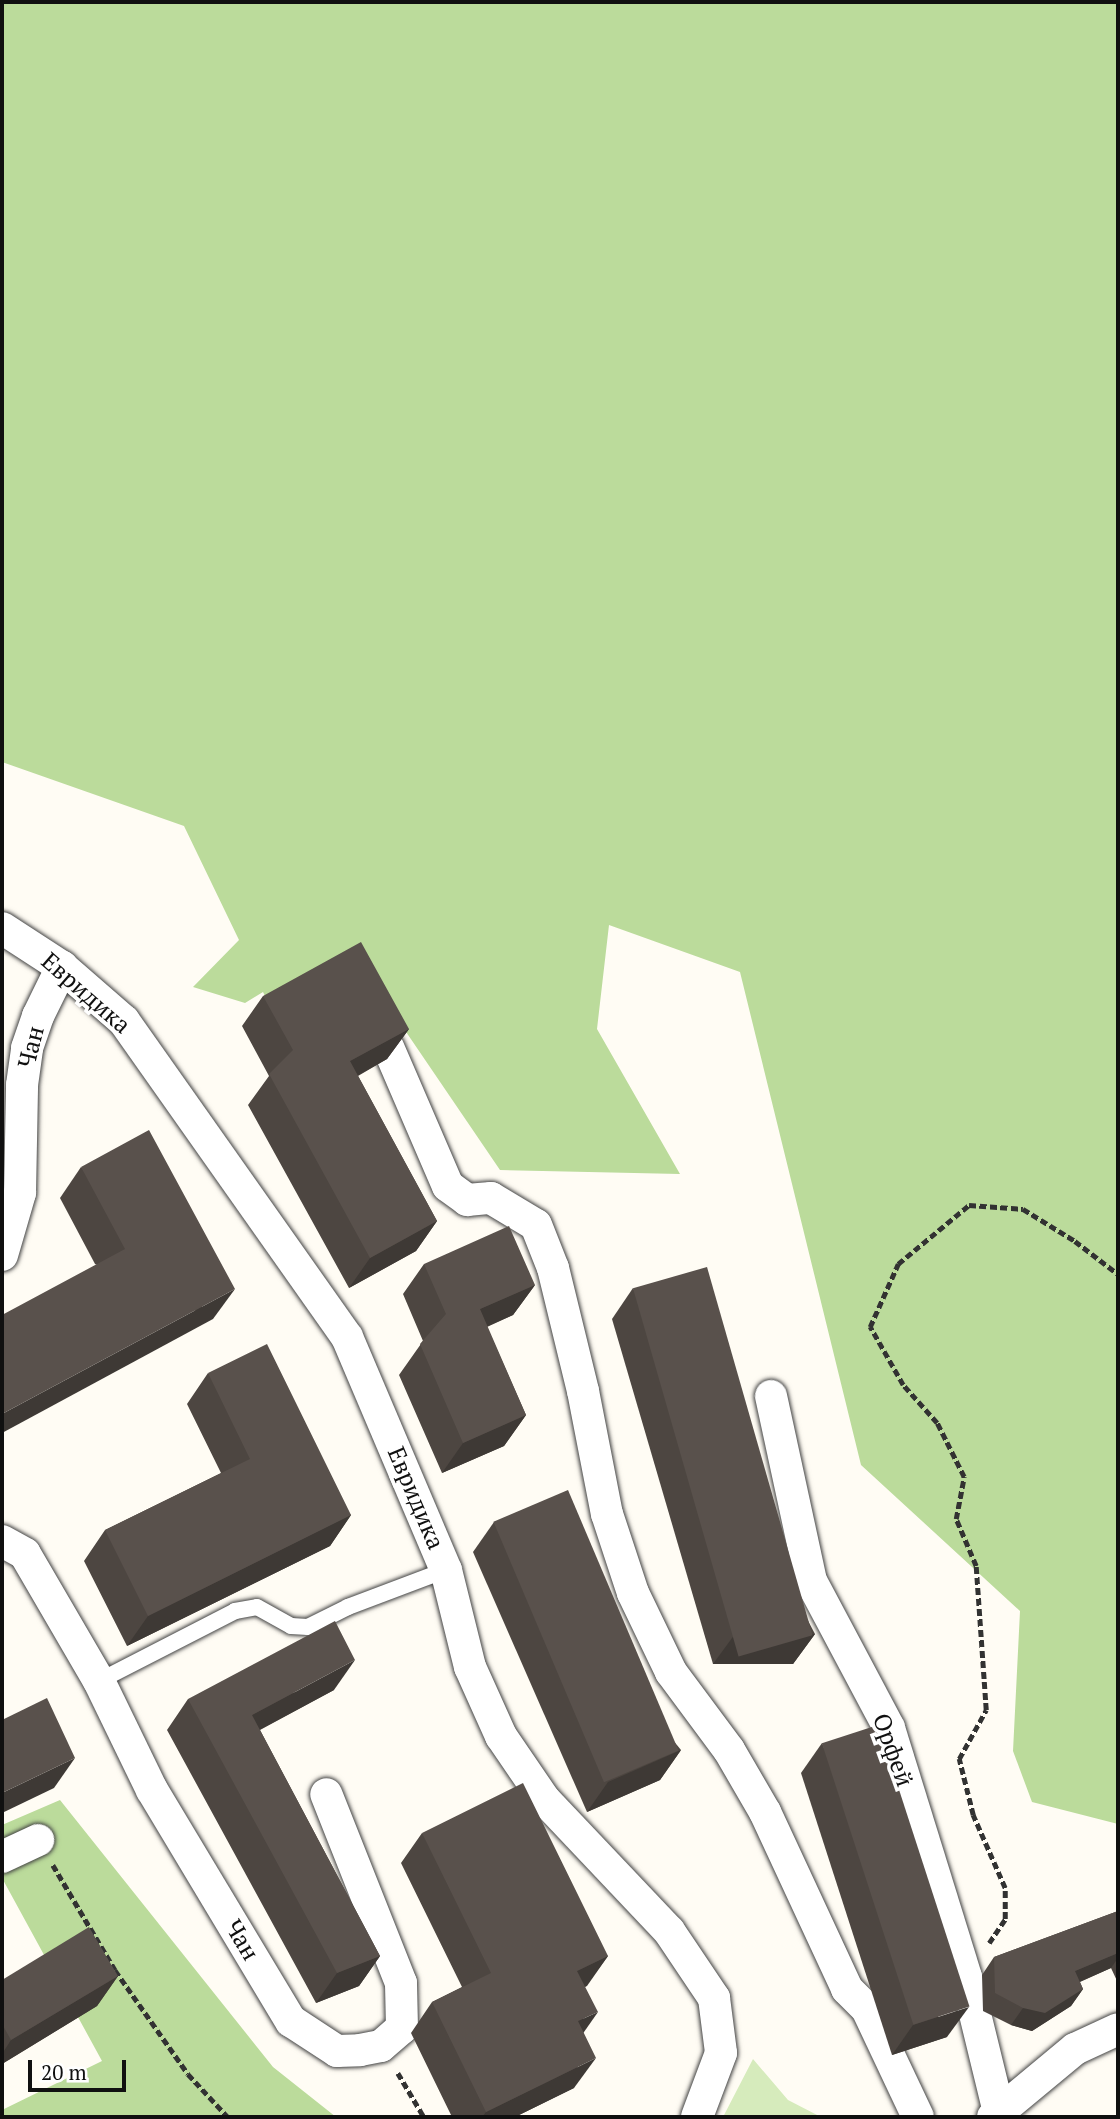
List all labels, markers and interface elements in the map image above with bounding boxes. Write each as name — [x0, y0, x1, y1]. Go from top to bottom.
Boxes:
street label: Евридика — [36, 947, 136, 1039]
street label: Чан — [12, 1023, 50, 1071]
street label: Евридика — [382, 1442, 450, 1554]
street label: Орфей — [867, 1710, 919, 1790]
street label: Чан — [219, 1915, 265, 1965]
scale bar — [32, 2046, 130, 2090]
text: 20 m — [41, 2058, 87, 2086]

